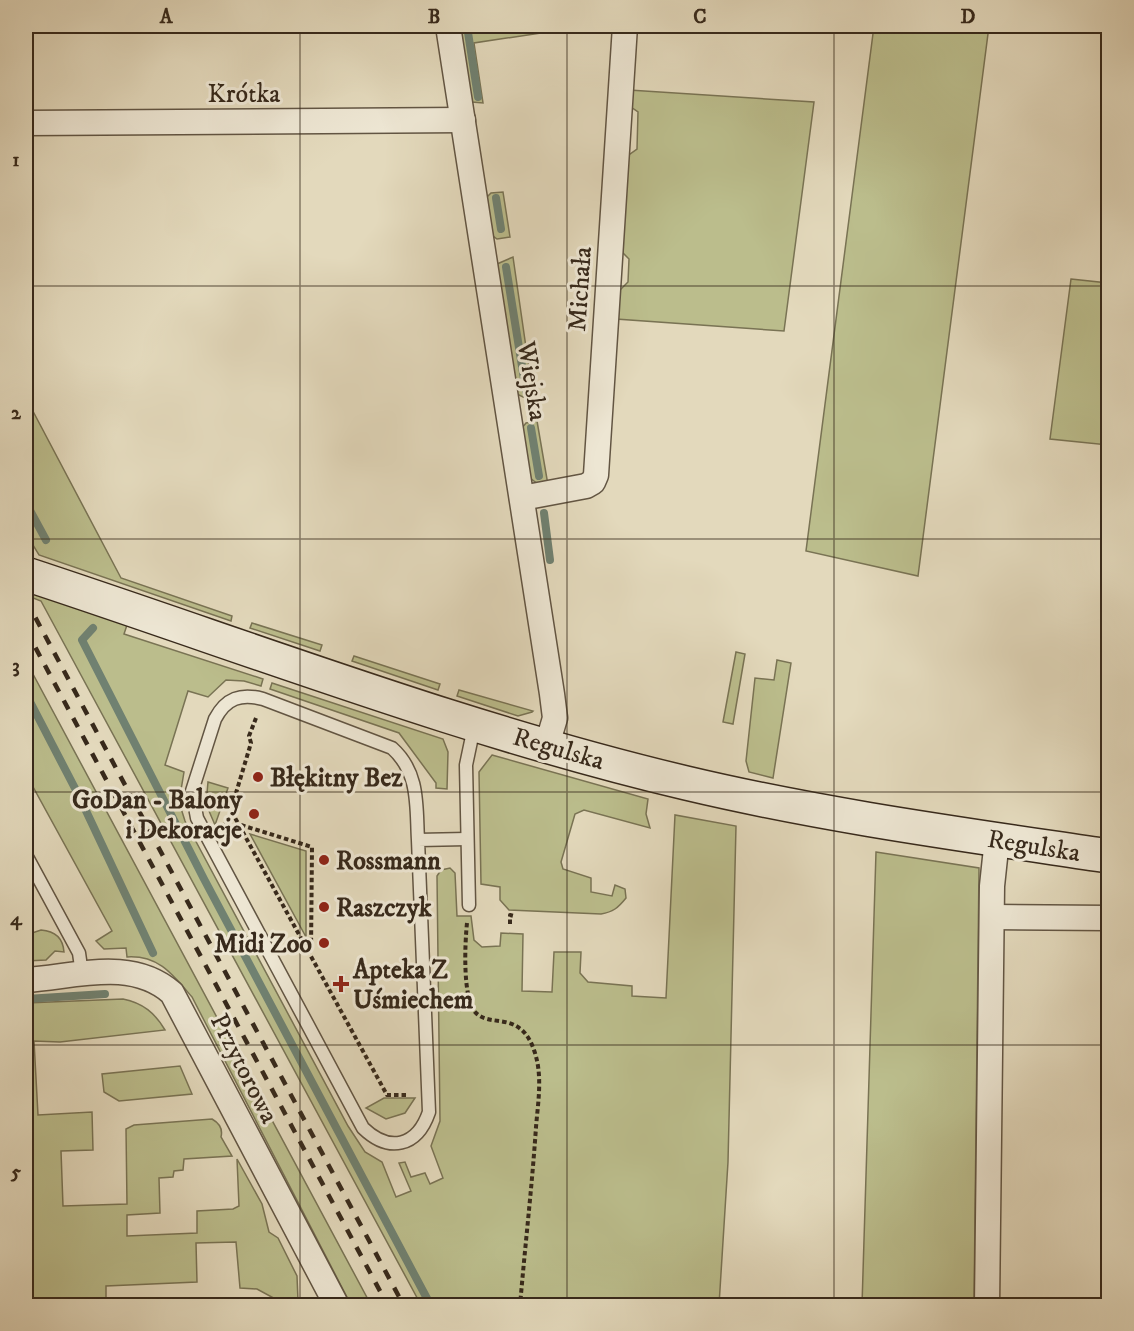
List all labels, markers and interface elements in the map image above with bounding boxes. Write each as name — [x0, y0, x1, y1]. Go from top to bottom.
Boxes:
text: A — [159, 5, 174, 30]
text: B — [428, 5, 440, 30]
text: C — [693, 5, 707, 30]
text: D — [961, 5, 976, 30]
street label: Krótka — [208, 78, 280, 111]
text: 1 — [12, 148, 20, 173]
street label: Michała — [561, 245, 600, 333]
street label: Wiejska — [509, 338, 554, 423]
text: 2 — [11, 401, 22, 426]
text: 3 — [12, 654, 20, 679]
street label: Regulska — [509, 721, 608, 778]
place label: Błękitny Bez — [270, 762, 403, 795]
marker: Błękitny Bez — [251, 770, 265, 784]
place label: GoDan - Balony i Dekoracje — [72, 784, 243, 847]
marker: GoDan - Balony i Dekoracje — [247, 807, 261, 821]
street label: Regulska — [985, 823, 1083, 870]
place label: Rossmann — [336, 845, 441, 878]
marker: Rossmann — [317, 853, 331, 867]
place label: Raszczyk — [336, 892, 433, 925]
marker: Raszczyk — [317, 900, 331, 914]
text: 4 — [10, 907, 23, 932]
place label: Midi Zoo — [214, 928, 312, 961]
marker: Midi Zoo — [317, 936, 331, 950]
place label: Apteka Z Uśmiechem — [352, 954, 474, 1017]
marker: Apteka Z Uśmiechem — [334, 977, 348, 991]
street label: Przytorowa — [202, 1008, 285, 1129]
text: 5 — [10, 1160, 21, 1185]

